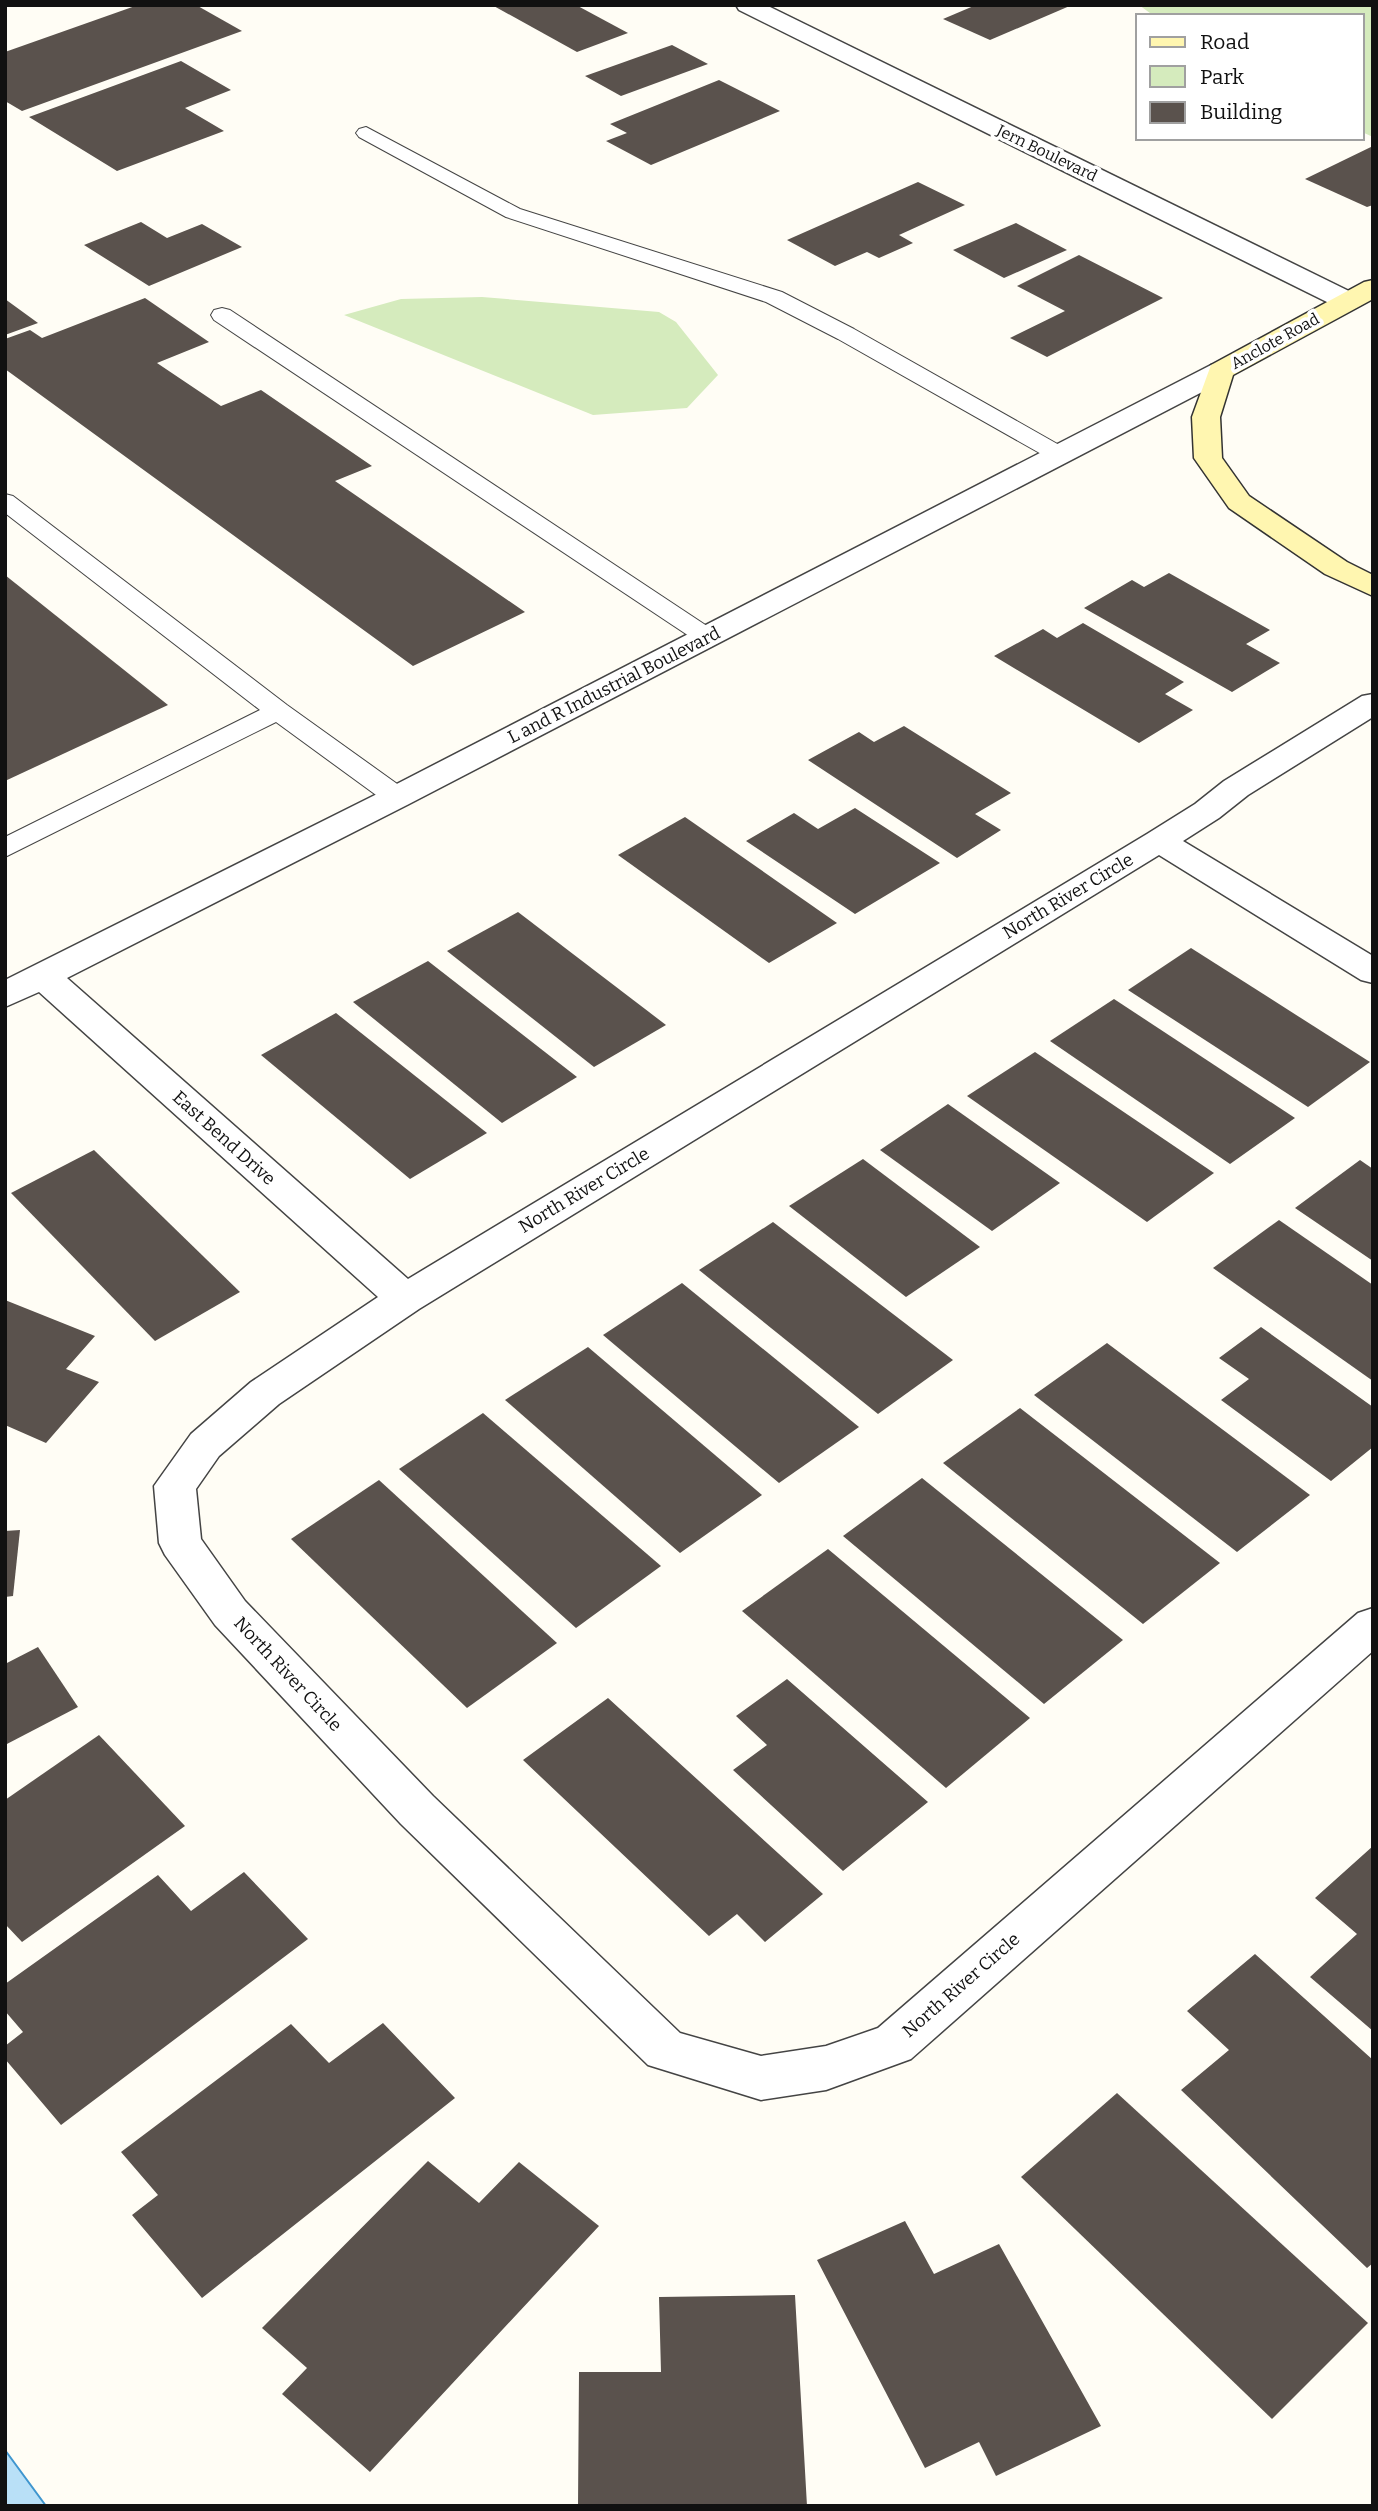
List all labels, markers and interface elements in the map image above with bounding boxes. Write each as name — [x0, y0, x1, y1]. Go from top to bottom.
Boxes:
legend — [1136, 14, 1364, 140]
text: Road — [1200, 29, 1249, 55]
text: Park — [1200, 64, 1244, 90]
text: Building — [1200, 99, 1283, 125]
street label: Jern Boulevard — [993, 120, 1101, 186]
street label: Anclote Road — [1228, 309, 1323, 373]
street label: L and R Industrial Boulevard — [504, 622, 724, 748]
street label: North River Circle — [999, 848, 1137, 944]
street label: East Bend Drive — [168, 1086, 280, 1190]
street label: North River Circle — [515, 1142, 653, 1238]
street label: North River Circle — [229, 1612, 347, 1736]
street label: North River Circle — [898, 1928, 1024, 2042]

